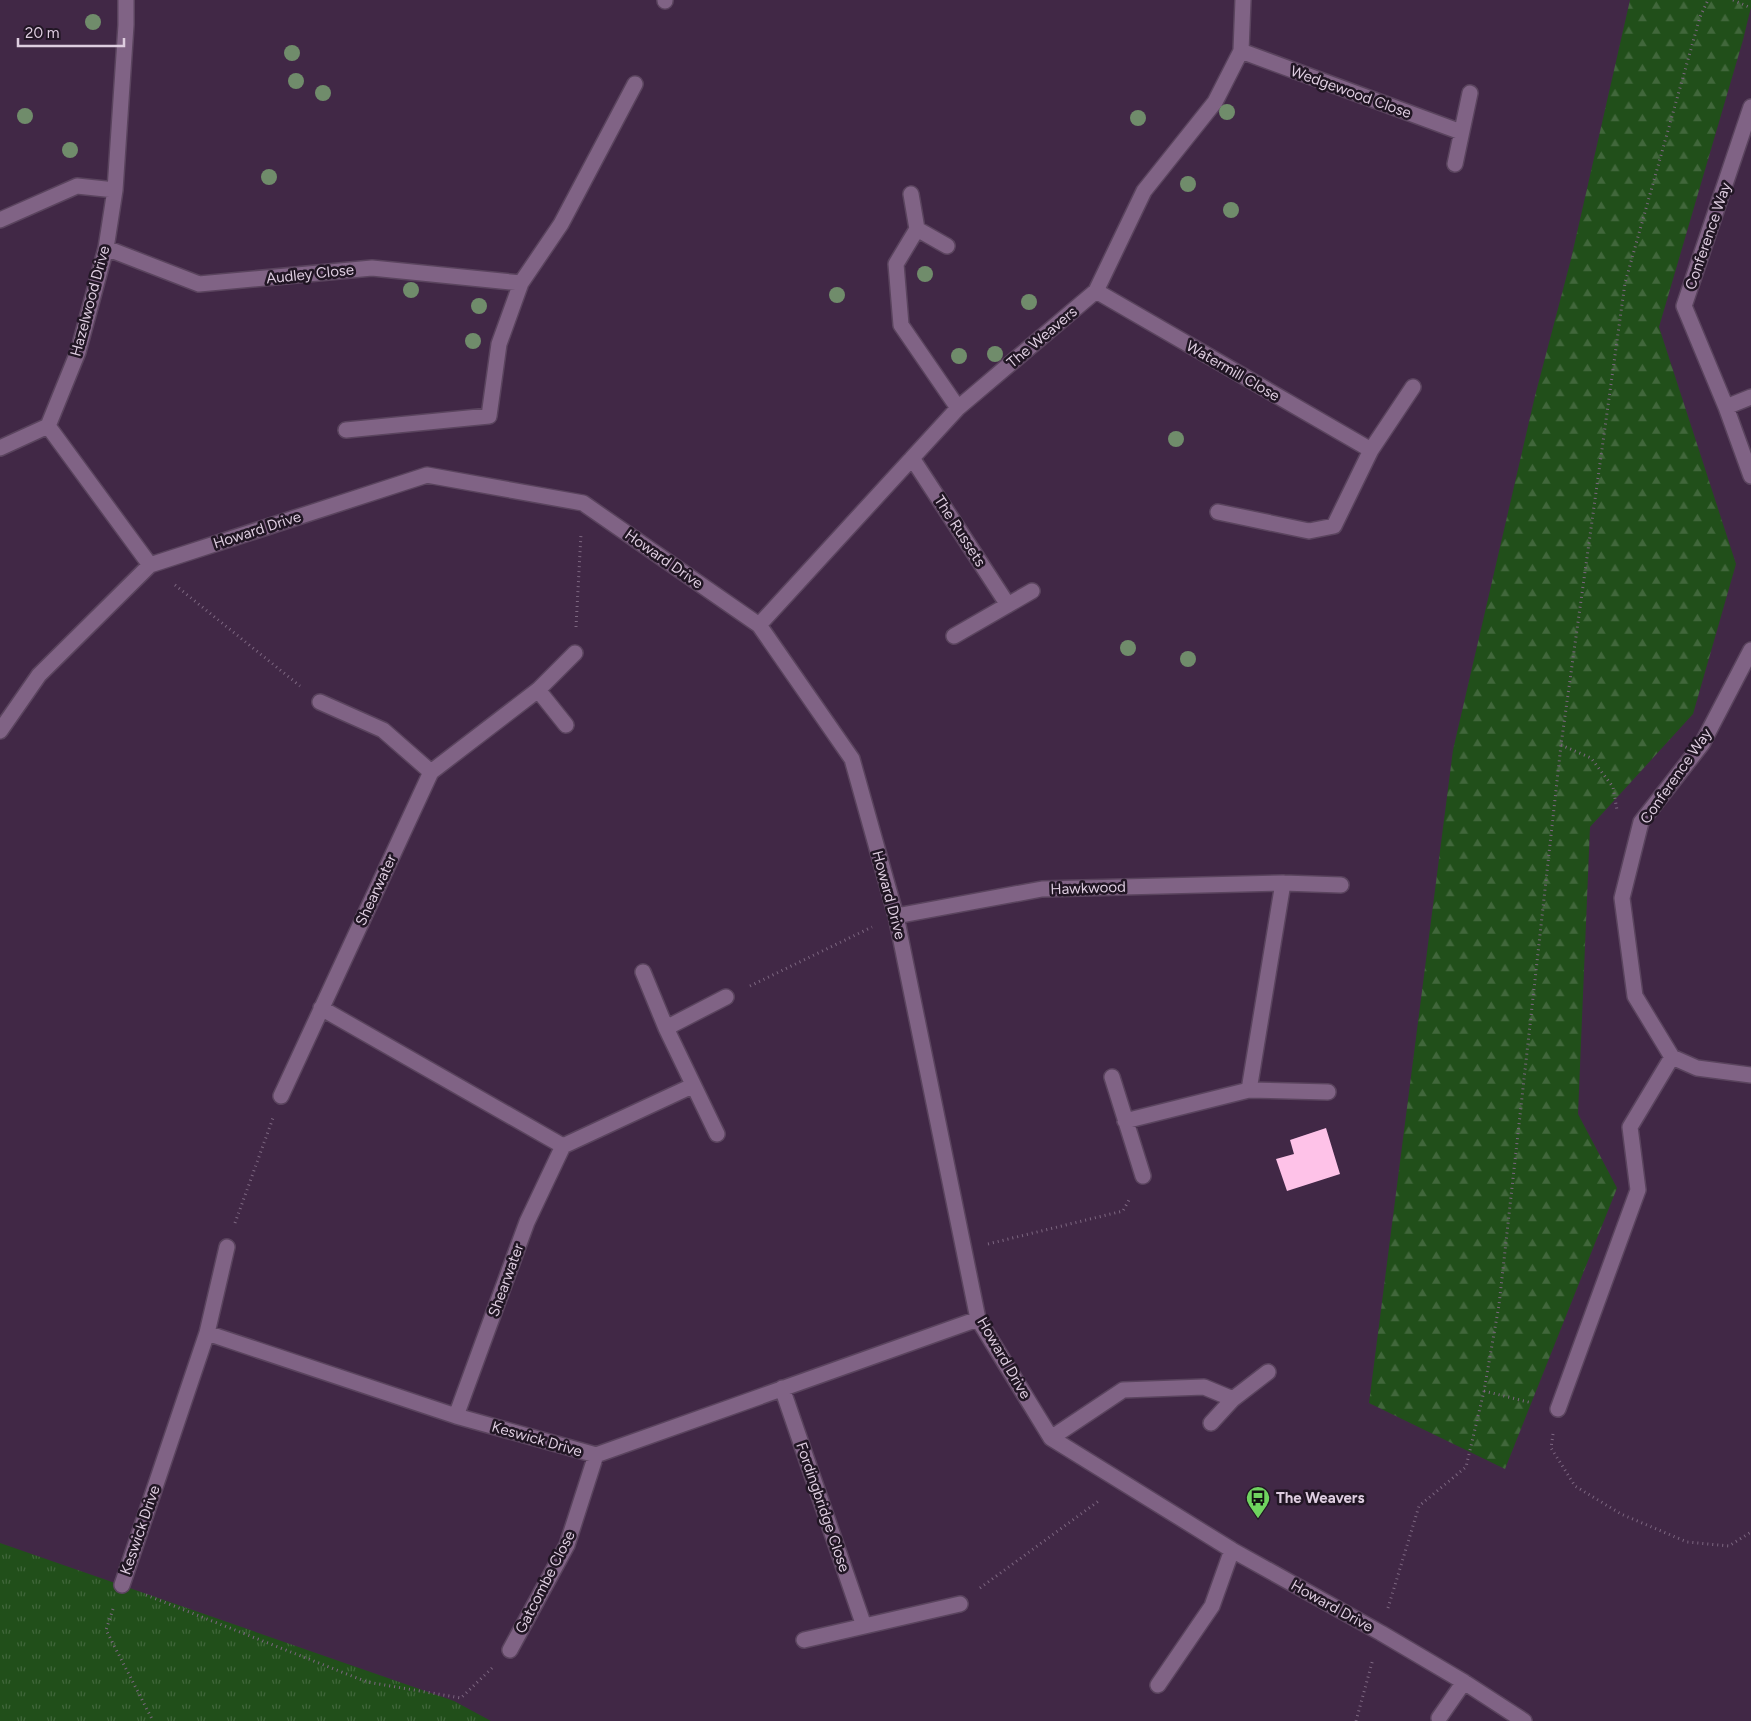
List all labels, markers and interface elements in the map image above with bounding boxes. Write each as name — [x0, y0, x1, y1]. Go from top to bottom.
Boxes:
scale bar — [18, 15, 124, 47]
text: 20 m — [25, 24, 59, 42]
street label: Wedgewood Close — [1288, 62, 1414, 122]
street label: Conference Way — [1681, 180, 1735, 292]
street label: Hazelwood Drive — [67, 244, 113, 358]
street label: Audley Close — [265, 260, 355, 288]
street label: The Weavers — [1003, 302, 1081, 372]
street label: Watermill Close — [1183, 337, 1283, 405]
street label: The Russets — [930, 492, 990, 570]
street label: Howard Drive — [211, 507, 303, 553]
street label: Howard Drive — [621, 525, 707, 593]
street label: Conference Way — [1636, 725, 1716, 827]
street label: Howard Drive — [868, 849, 910, 941]
street label: Shearwater — [352, 851, 400, 929]
street label: Hawkwood — [1050, 878, 1126, 898]
street label: Shearwater — [484, 1241, 528, 1319]
street label: Howard Drive — [973, 1314, 1035, 1402]
street label: Keswick Drive — [490, 1417, 584, 1461]
street label: Fordingbridge Close — [792, 1440, 854, 1574]
street label: Keswick Drive — [116, 1483, 164, 1577]
bus stop icon: The Weavers — [1245, 1485, 1271, 1519]
place label: The Weavers — [1276, 1489, 1365, 1507]
street label: Gatcombe Close — [511, 1528, 579, 1636]
street label: Howard Drive — [1288, 1576, 1376, 1636]

